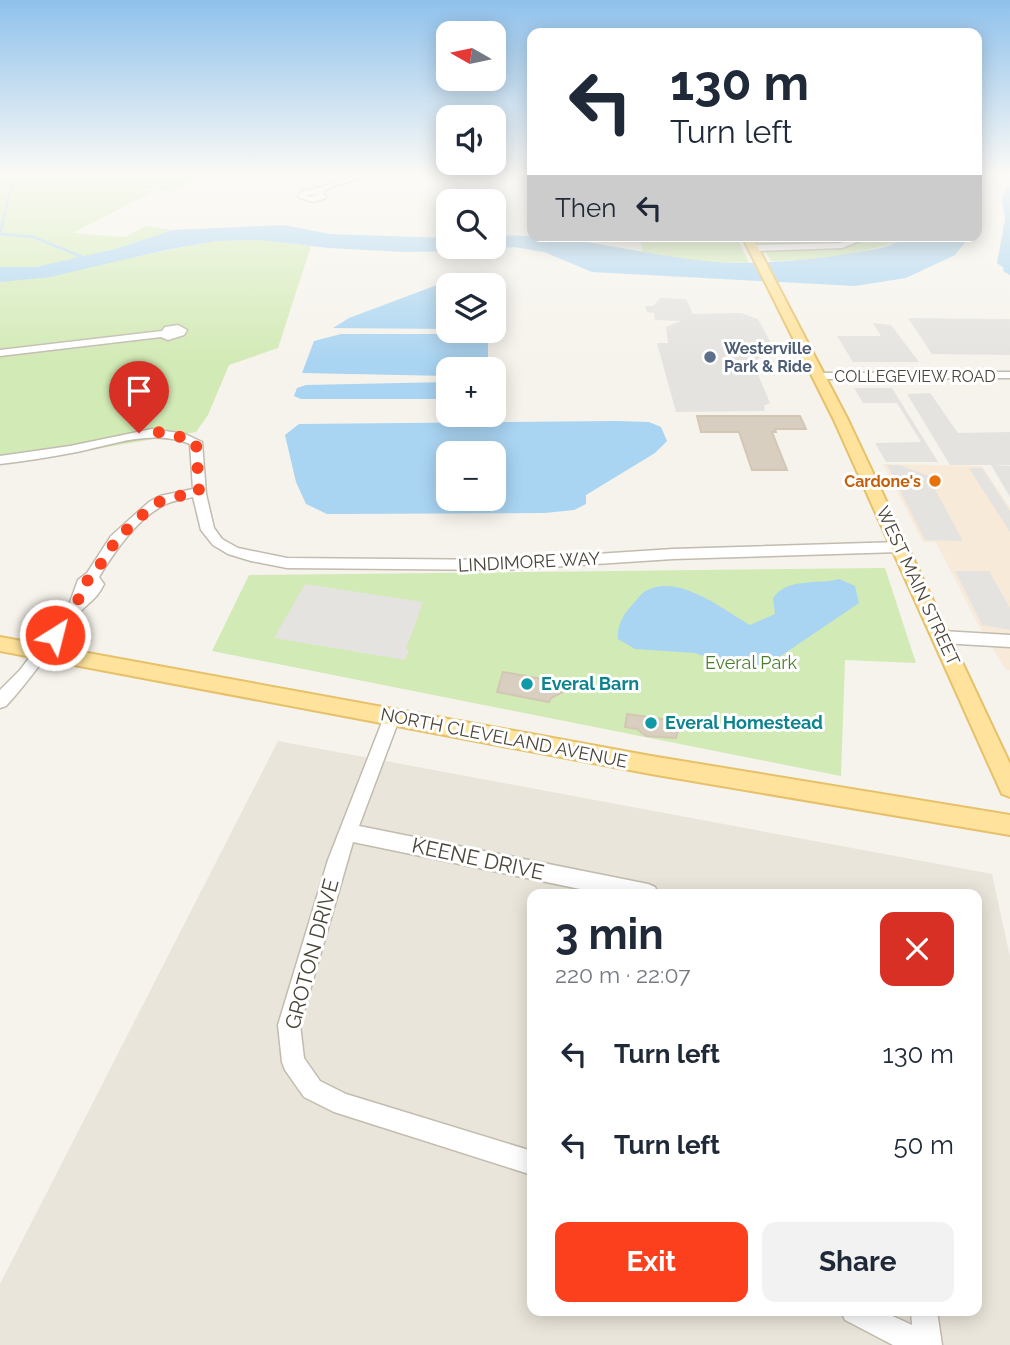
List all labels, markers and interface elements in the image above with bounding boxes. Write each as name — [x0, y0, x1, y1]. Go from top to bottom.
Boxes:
north arrow — [436, 21, 506, 91]
map controls — [436, 21, 506, 511]
text: 130 m — [670, 54, 809, 111]
icon: left — [555, 56, 646, 147]
button: sound — [436, 105, 506, 175]
text: Turn left — [670, 113, 792, 150]
button: search — [436, 189, 506, 259]
icon: left — [630, 189, 668, 227]
text: Then — [555, 193, 616, 223]
button: layers — [436, 273, 506, 343]
place label: Westerville Park & Ride — [724, 339, 812, 376]
marker: Westerville Park & Ride — [702, 349, 718, 365]
button: + — [436, 357, 506, 427]
pin — [109, 361, 169, 433]
street label: COLLEGEVIEW ROAD — [834, 367, 996, 386]
icon: arrive — [120, 372, 158, 410]
button: − — [436, 441, 506, 511]
place label: Cardone's — [844, 472, 921, 491]
marker: Cardone's — [927, 473, 943, 489]
street label: WEST MAIN STREET — [872, 503, 965, 669]
street label: LINDIMORE WAY — [457, 547, 601, 576]
position arrow — [18, 598, 92, 672]
park label: Everal Park — [705, 652, 798, 673]
place label: Everal Barn — [541, 673, 639, 694]
marker: Everal Barn — [519, 676, 535, 692]
street label: NORTH CLEVELAND AVENUE — [379, 703, 629, 772]
place label: Everal Homestead — [665, 712, 823, 733]
marker: Everal Homestead — [643, 715, 659, 731]
street label: KEENE DRIVE — [410, 832, 546, 885]
street label: GROTON DRIVE — [279, 876, 344, 1032]
text: 3 min — [555, 910, 664, 959]
button: close — [880, 912, 954, 986]
text: 220 m · 22:07 — [555, 961, 691, 988]
icon: left — [555, 1035, 593, 1073]
text: Turn left — [614, 1039, 720, 1069]
text: 130 m — [883, 1039, 954, 1069]
icon: left — [555, 1126, 593, 1164]
text: Turn left — [614, 1130, 720, 1160]
text: 50 m — [893, 1130, 954, 1160]
button: Exit — [555, 1222, 748, 1302]
button: Share — [762, 1222, 954, 1302]

